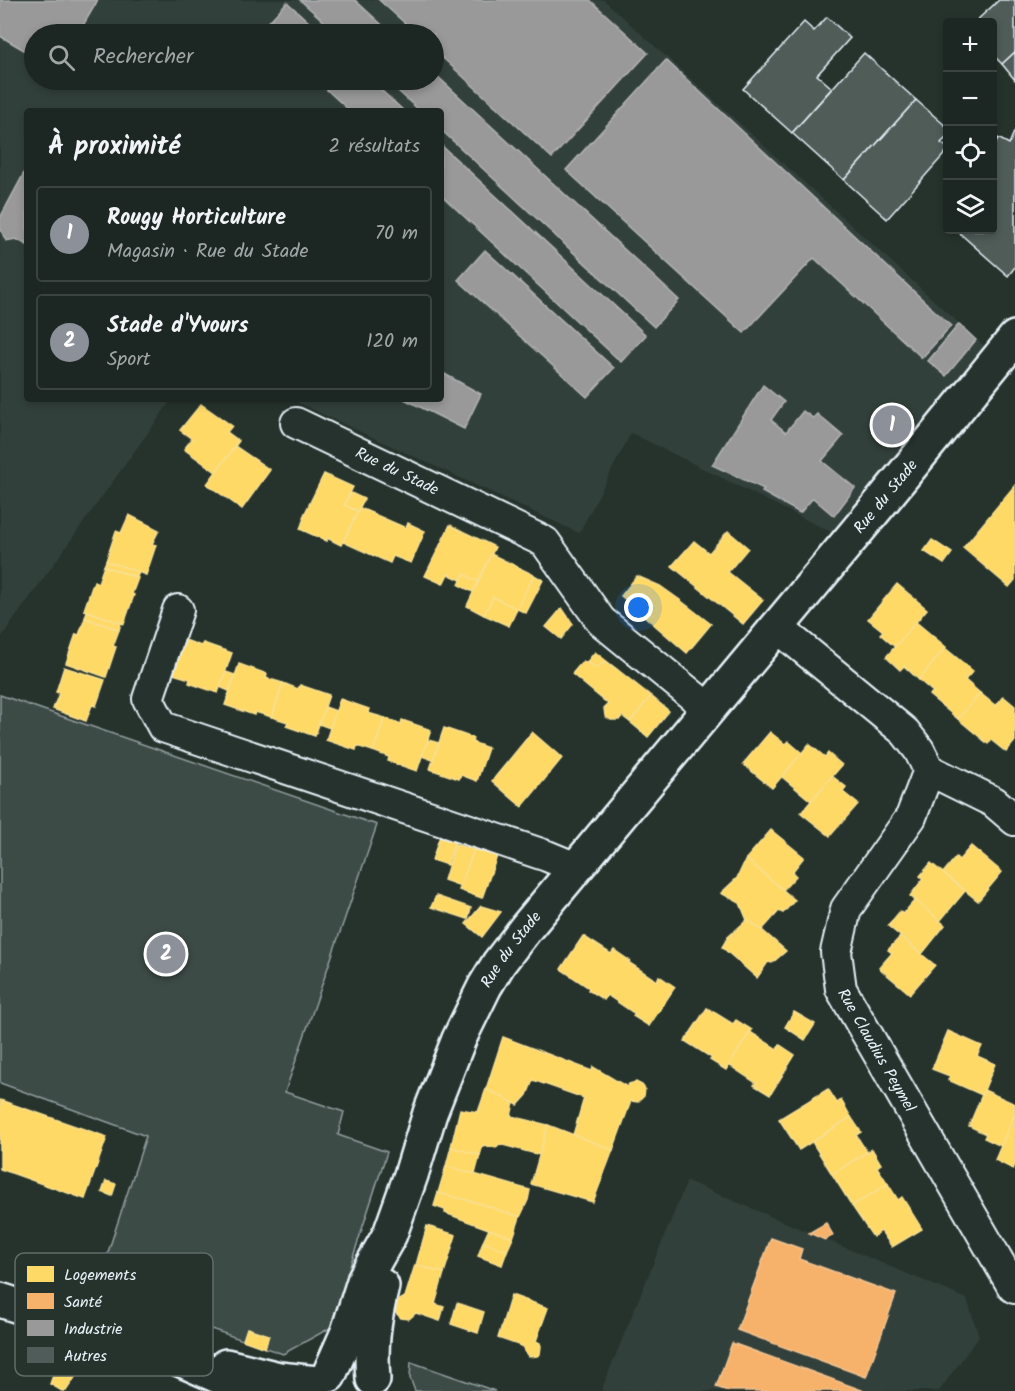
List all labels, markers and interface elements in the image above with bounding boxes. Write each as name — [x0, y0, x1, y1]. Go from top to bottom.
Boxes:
map controls — [943, 18, 997, 234]
button: + — [943, 18, 997, 72]
search box — [24, 24, 444, 90]
text: Rechercher — [93, 40, 193, 75]
icon: search — [45, 41, 78, 74]
button: − — [943, 72, 997, 126]
text: À proximité — [48, 126, 180, 168]
button: locate — [943, 126, 997, 180]
text: 2 résultats — [329, 131, 420, 163]
button: layers — [943, 180, 997, 234]
text: Rougy Horticulture — [107, 201, 286, 236]
text: 1 — [66, 218, 73, 250]
text: 70 m — [375, 218, 418, 250]
text: Magasin · Rue du Stade — [107, 236, 308, 268]
text: Stade d'Yvours — [107, 309, 249, 344]
text: 2 — [64, 326, 75, 358]
text: 120 m — [366, 326, 418, 358]
text: Sport — [107, 344, 151, 376]
pin: 1 — [872, 402, 912, 448]
street label: Rue du Stade — [351, 441, 443, 502]
street label: Rue du Stade — [847, 454, 924, 539]
your location — [624, 593, 653, 622]
street label: Rue du Stade — [474, 906, 548, 993]
pin: 2 — [146, 932, 186, 976]
street label: Rue Claudius Peymel — [831, 984, 922, 1117]
legend — [15, 1253, 213, 1376]
text: Logements — [64, 1263, 136, 1288]
text: Santé — [64, 1290, 103, 1315]
text: Industrie — [64, 1317, 122, 1342]
text: Autres — [64, 1344, 107, 1369]

